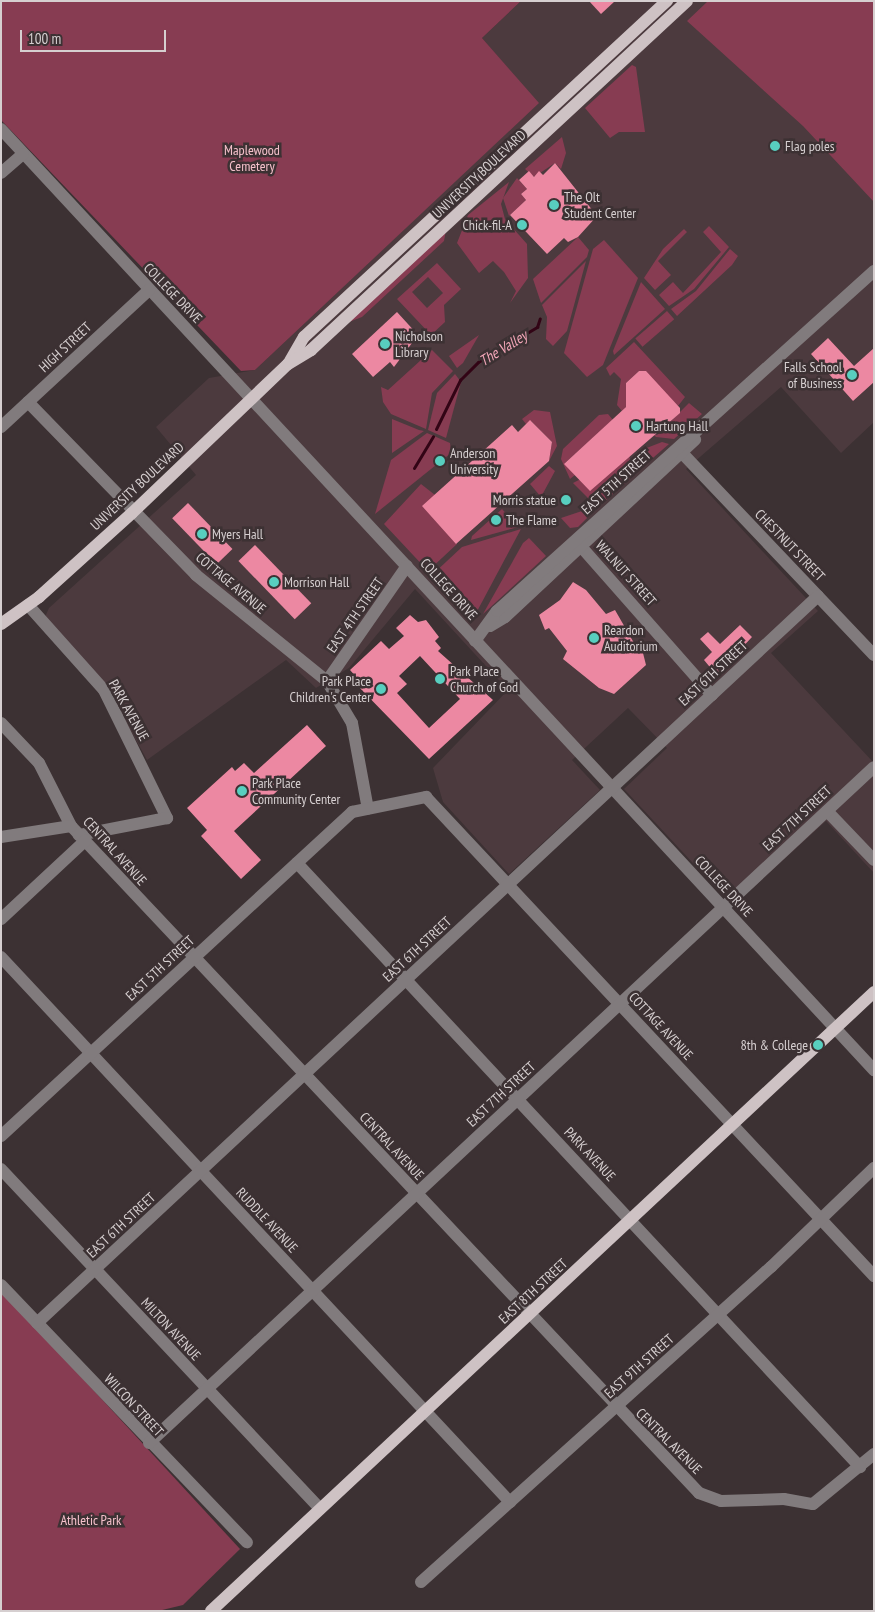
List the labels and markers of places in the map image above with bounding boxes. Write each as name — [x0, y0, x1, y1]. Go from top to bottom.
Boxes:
place label: Flag poles — [785, 138, 835, 154]
marker: Flag poles — [769, 140, 781, 152]
place label: The Olt Student Center — [564, 189, 636, 222]
marker: The Olt Student Center — [548, 199, 560, 211]
place label: Chick-fil-A — [462, 217, 512, 233]
marker: Chick-fil-A — [516, 219, 528, 231]
place label: Nicholson Library — [395, 328, 443, 361]
marker: Nicholson Library — [379, 338, 391, 350]
place label: Falls School of Business — [784, 359, 842, 392]
marker: Falls School of Business — [846, 369, 858, 381]
place label: Hartung Hall — [646, 418, 708, 434]
marker: Hartung Hall — [630, 420, 642, 432]
place label: Anderson University — [450, 445, 498, 478]
marker: Anderson University — [434, 455, 446, 467]
place label: Morris statue — [493, 492, 556, 508]
marker: Morris statue — [560, 494, 572, 506]
place label: The Flame — [506, 512, 557, 528]
marker: The Flame — [490, 514, 502, 526]
place label: Myers Hall — [212, 526, 263, 542]
marker: Myers Hall — [196, 528, 208, 540]
place label: Morrison Hall — [284, 574, 349, 590]
marker: Morrison Hall — [268, 576, 280, 588]
place label: Reardon Auditorium — [604, 622, 658, 654]
marker: Reardon Auditorium — [588, 632, 600, 644]
place label: Park Place Church of God — [450, 663, 518, 696]
place label: Park Place Children's Center — [289, 673, 371, 706]
marker: Park Place Church of God — [434, 673, 446, 685]
marker: Park Place Children's Center — [375, 683, 387, 695]
place label: Park Place Community Center — [252, 775, 341, 808]
marker: Park Place Community Center — [236, 785, 248, 797]
place label: 8th & College — [740, 1037, 808, 1053]
marker: 8th & College — [812, 1039, 824, 1051]

